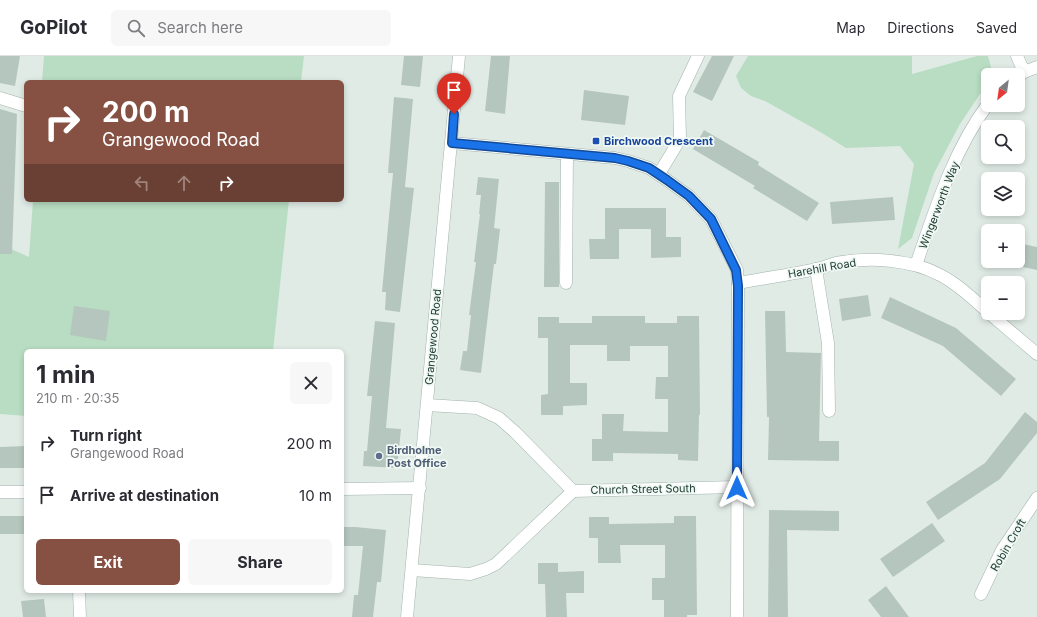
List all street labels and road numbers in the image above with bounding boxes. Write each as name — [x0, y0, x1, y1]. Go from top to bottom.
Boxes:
street label: Wingerworth Way — [916, 159, 962, 251]
street label: Harehill Road — [787, 255, 857, 281]
street label: Grangewood Road — [422, 288, 444, 386]
street label: Church Street South — [590, 481, 696, 497]
street label: Robin Croft — [987, 516, 1029, 574]

